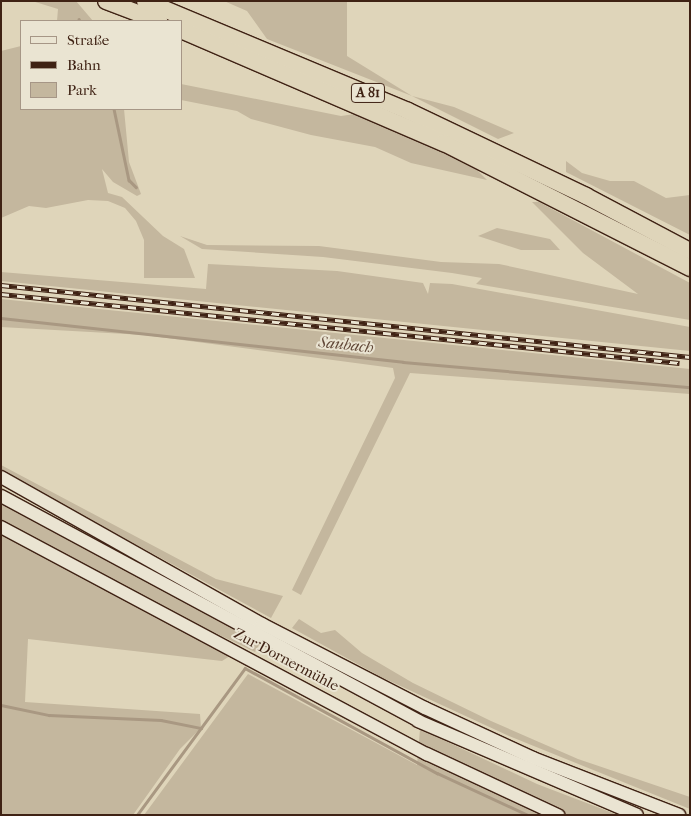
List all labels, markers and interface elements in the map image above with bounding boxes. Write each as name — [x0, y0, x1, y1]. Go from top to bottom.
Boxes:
legend — [20, 20, 182, 110]
text: Straße — [67, 31, 109, 49]
text: Bahn — [67, 56, 101, 74]
text: Park — [67, 81, 97, 99]
road number: A 81 — [350, 82, 386, 105]
water label: Saubach — [318, 333, 374, 357]
street label: Zur Dornermühle — [230, 625, 342, 695]

